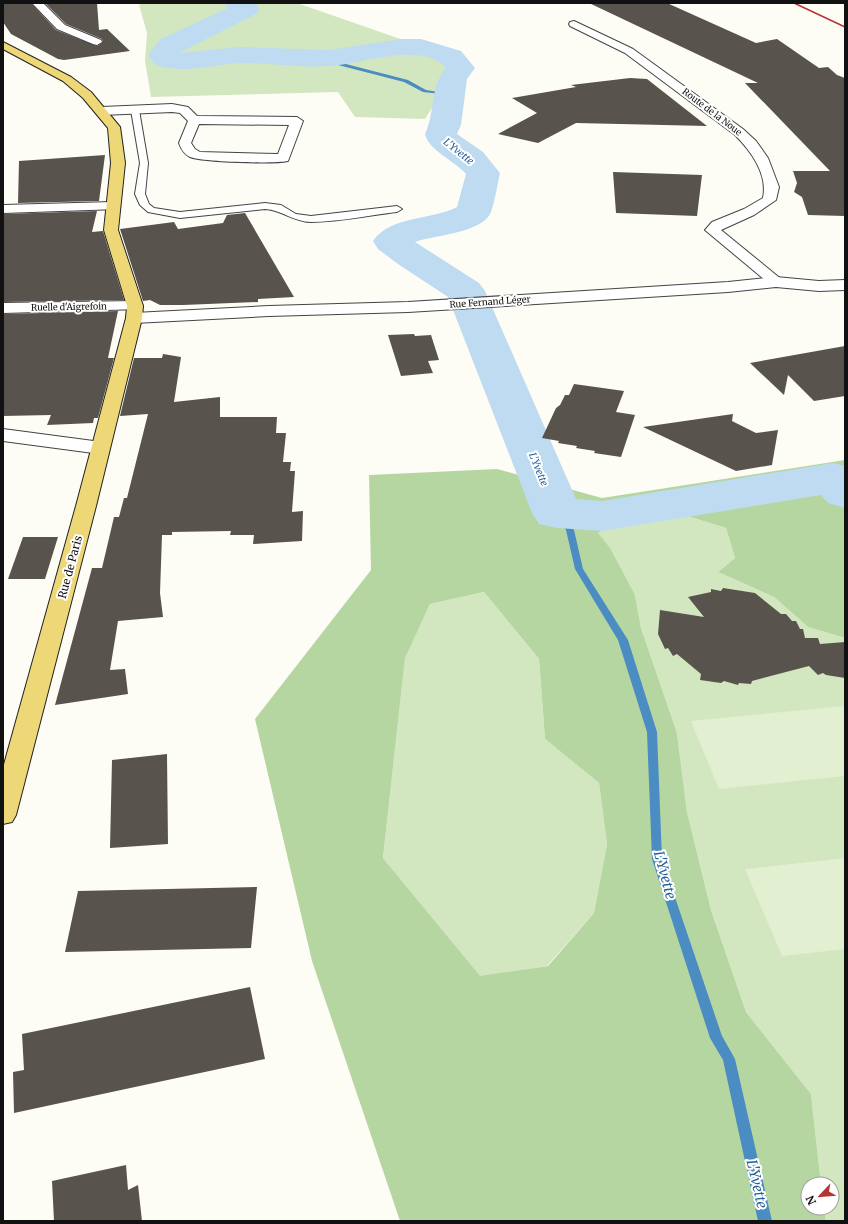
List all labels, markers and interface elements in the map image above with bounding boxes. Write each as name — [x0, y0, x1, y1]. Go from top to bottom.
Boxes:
street label: Route de la Noue — [680, 86, 744, 138]
water label: L'Yvette — [441, 135, 476, 168]
street label: Rue Fernand Léger — [449, 293, 531, 310]
street label: Ruelle d'Aigrefoin — [31, 300, 107, 313]
water label: L'Yvette — [526, 450, 551, 488]
street label: Rue de Paris — [55, 534, 85, 600]
water label: L'Yvette — [650, 849, 680, 901]
water label: L'Yvette — [743, 1158, 771, 1210]
north arrow — [800, 1176, 840, 1216]
text: N — [803, 1193, 819, 1207]

